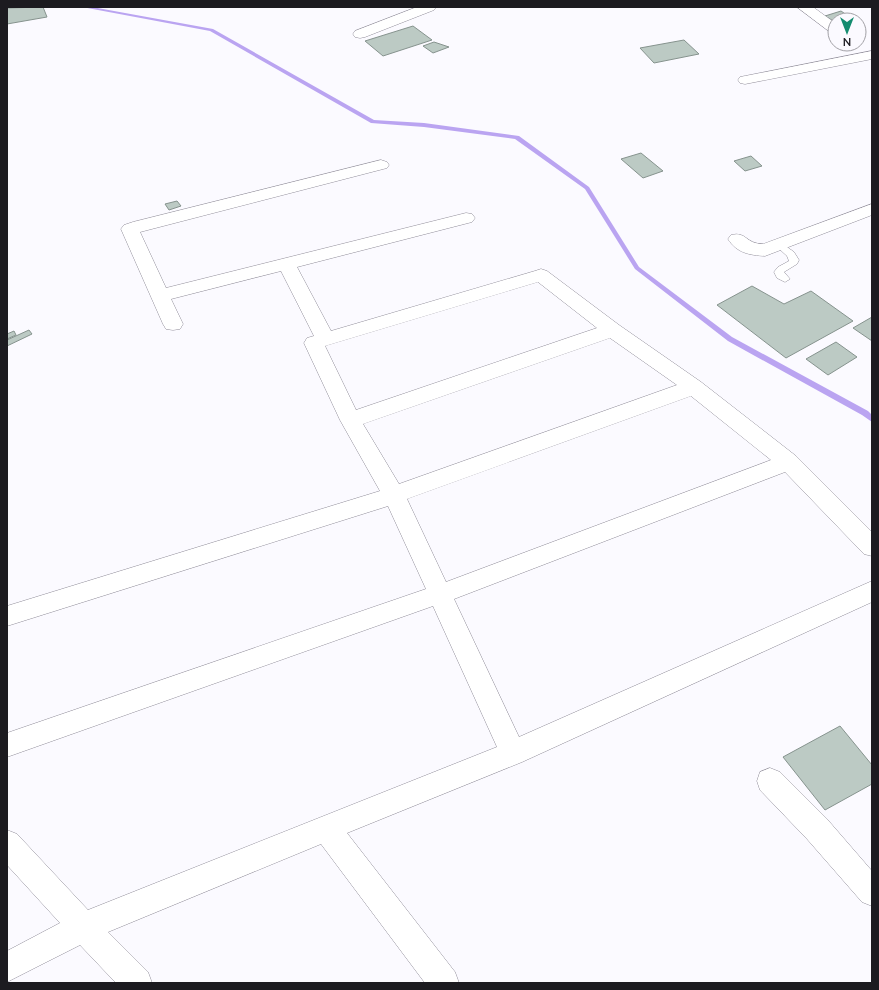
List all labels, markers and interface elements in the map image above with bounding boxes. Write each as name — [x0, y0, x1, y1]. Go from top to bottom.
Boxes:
north arrow — [827, 12, 867, 52]
text: N — [843, 36, 851, 49]

